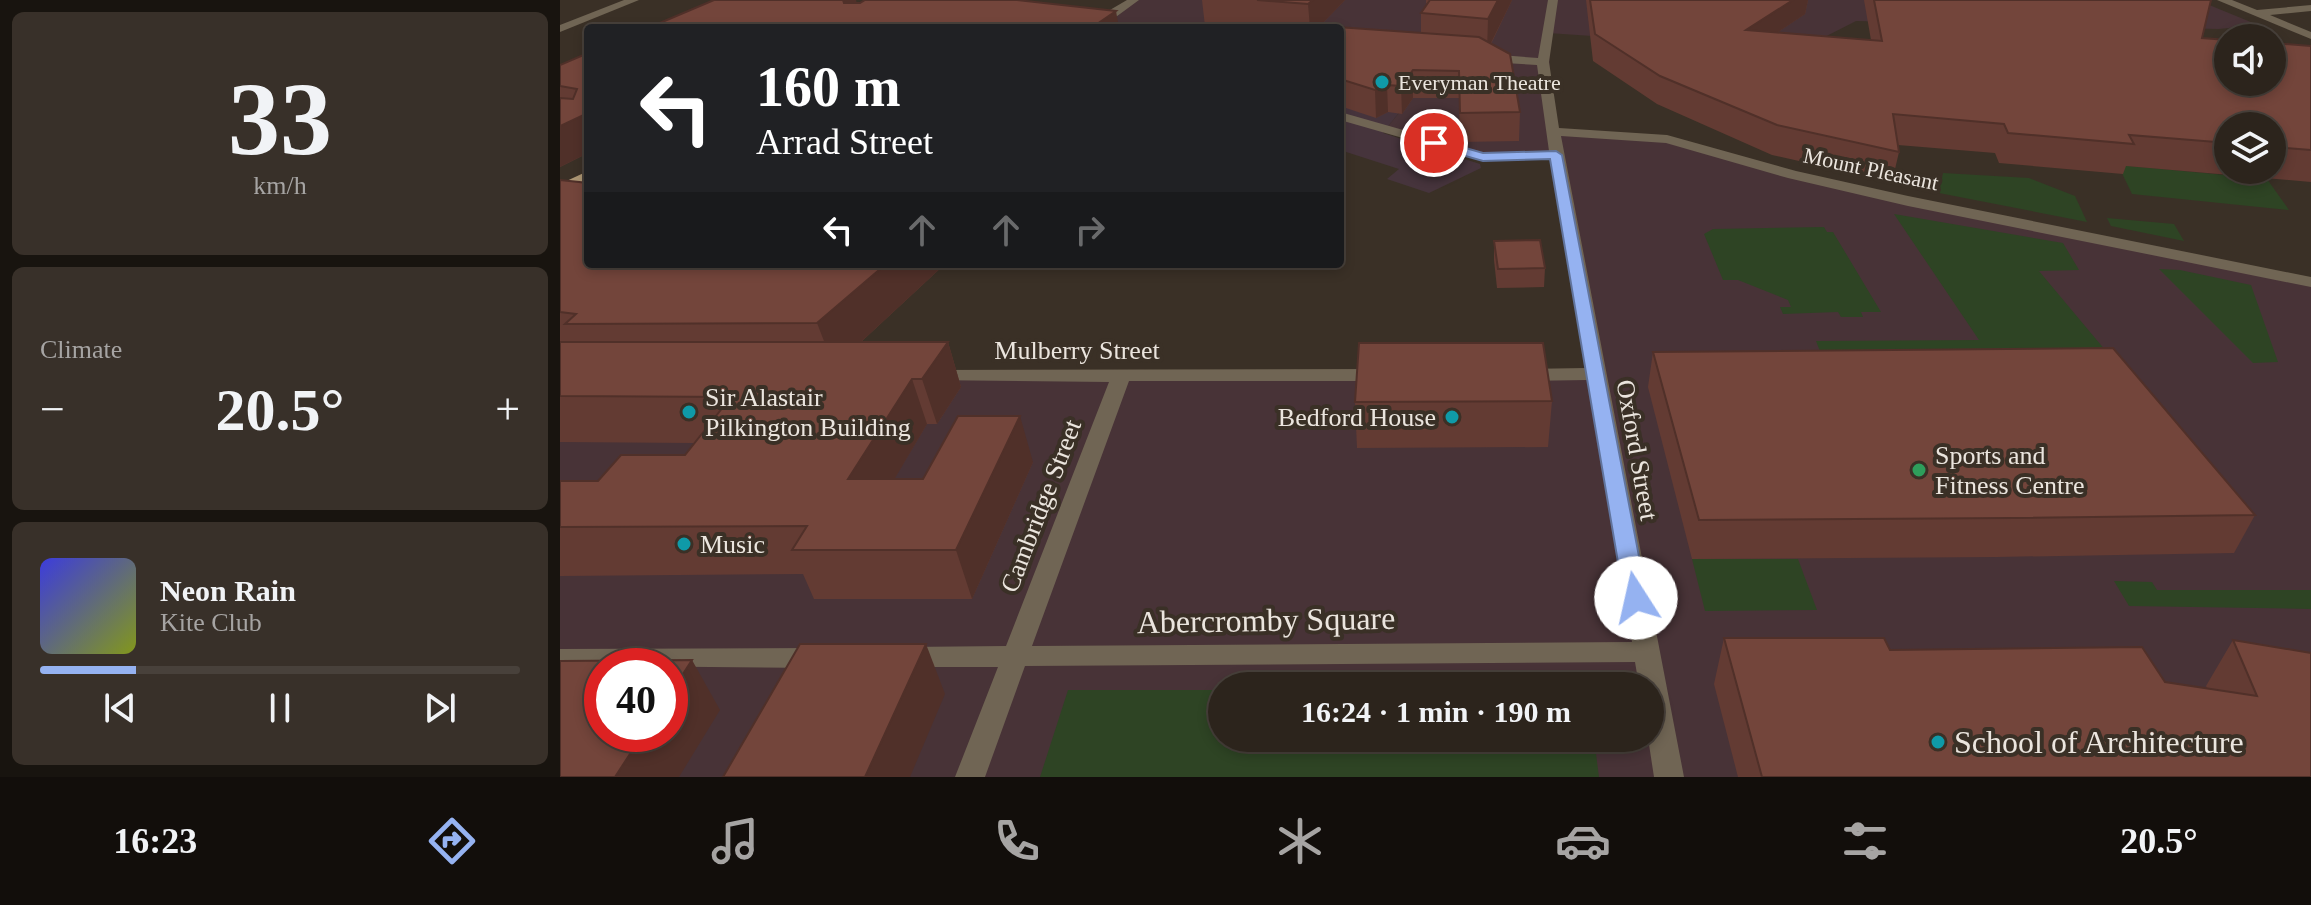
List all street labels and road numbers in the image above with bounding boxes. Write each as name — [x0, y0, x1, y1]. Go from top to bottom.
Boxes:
street label: Mount Pleasant — [1801, 142, 1941, 196]
street label: Mulberry Street — [994, 336, 1160, 365]
street label: Oxford Street — [1610, 377, 1664, 523]
street label: Cambridge Street — [995, 415, 1088, 596]
street label: Abercromby Square — [1136, 600, 1396, 640]

